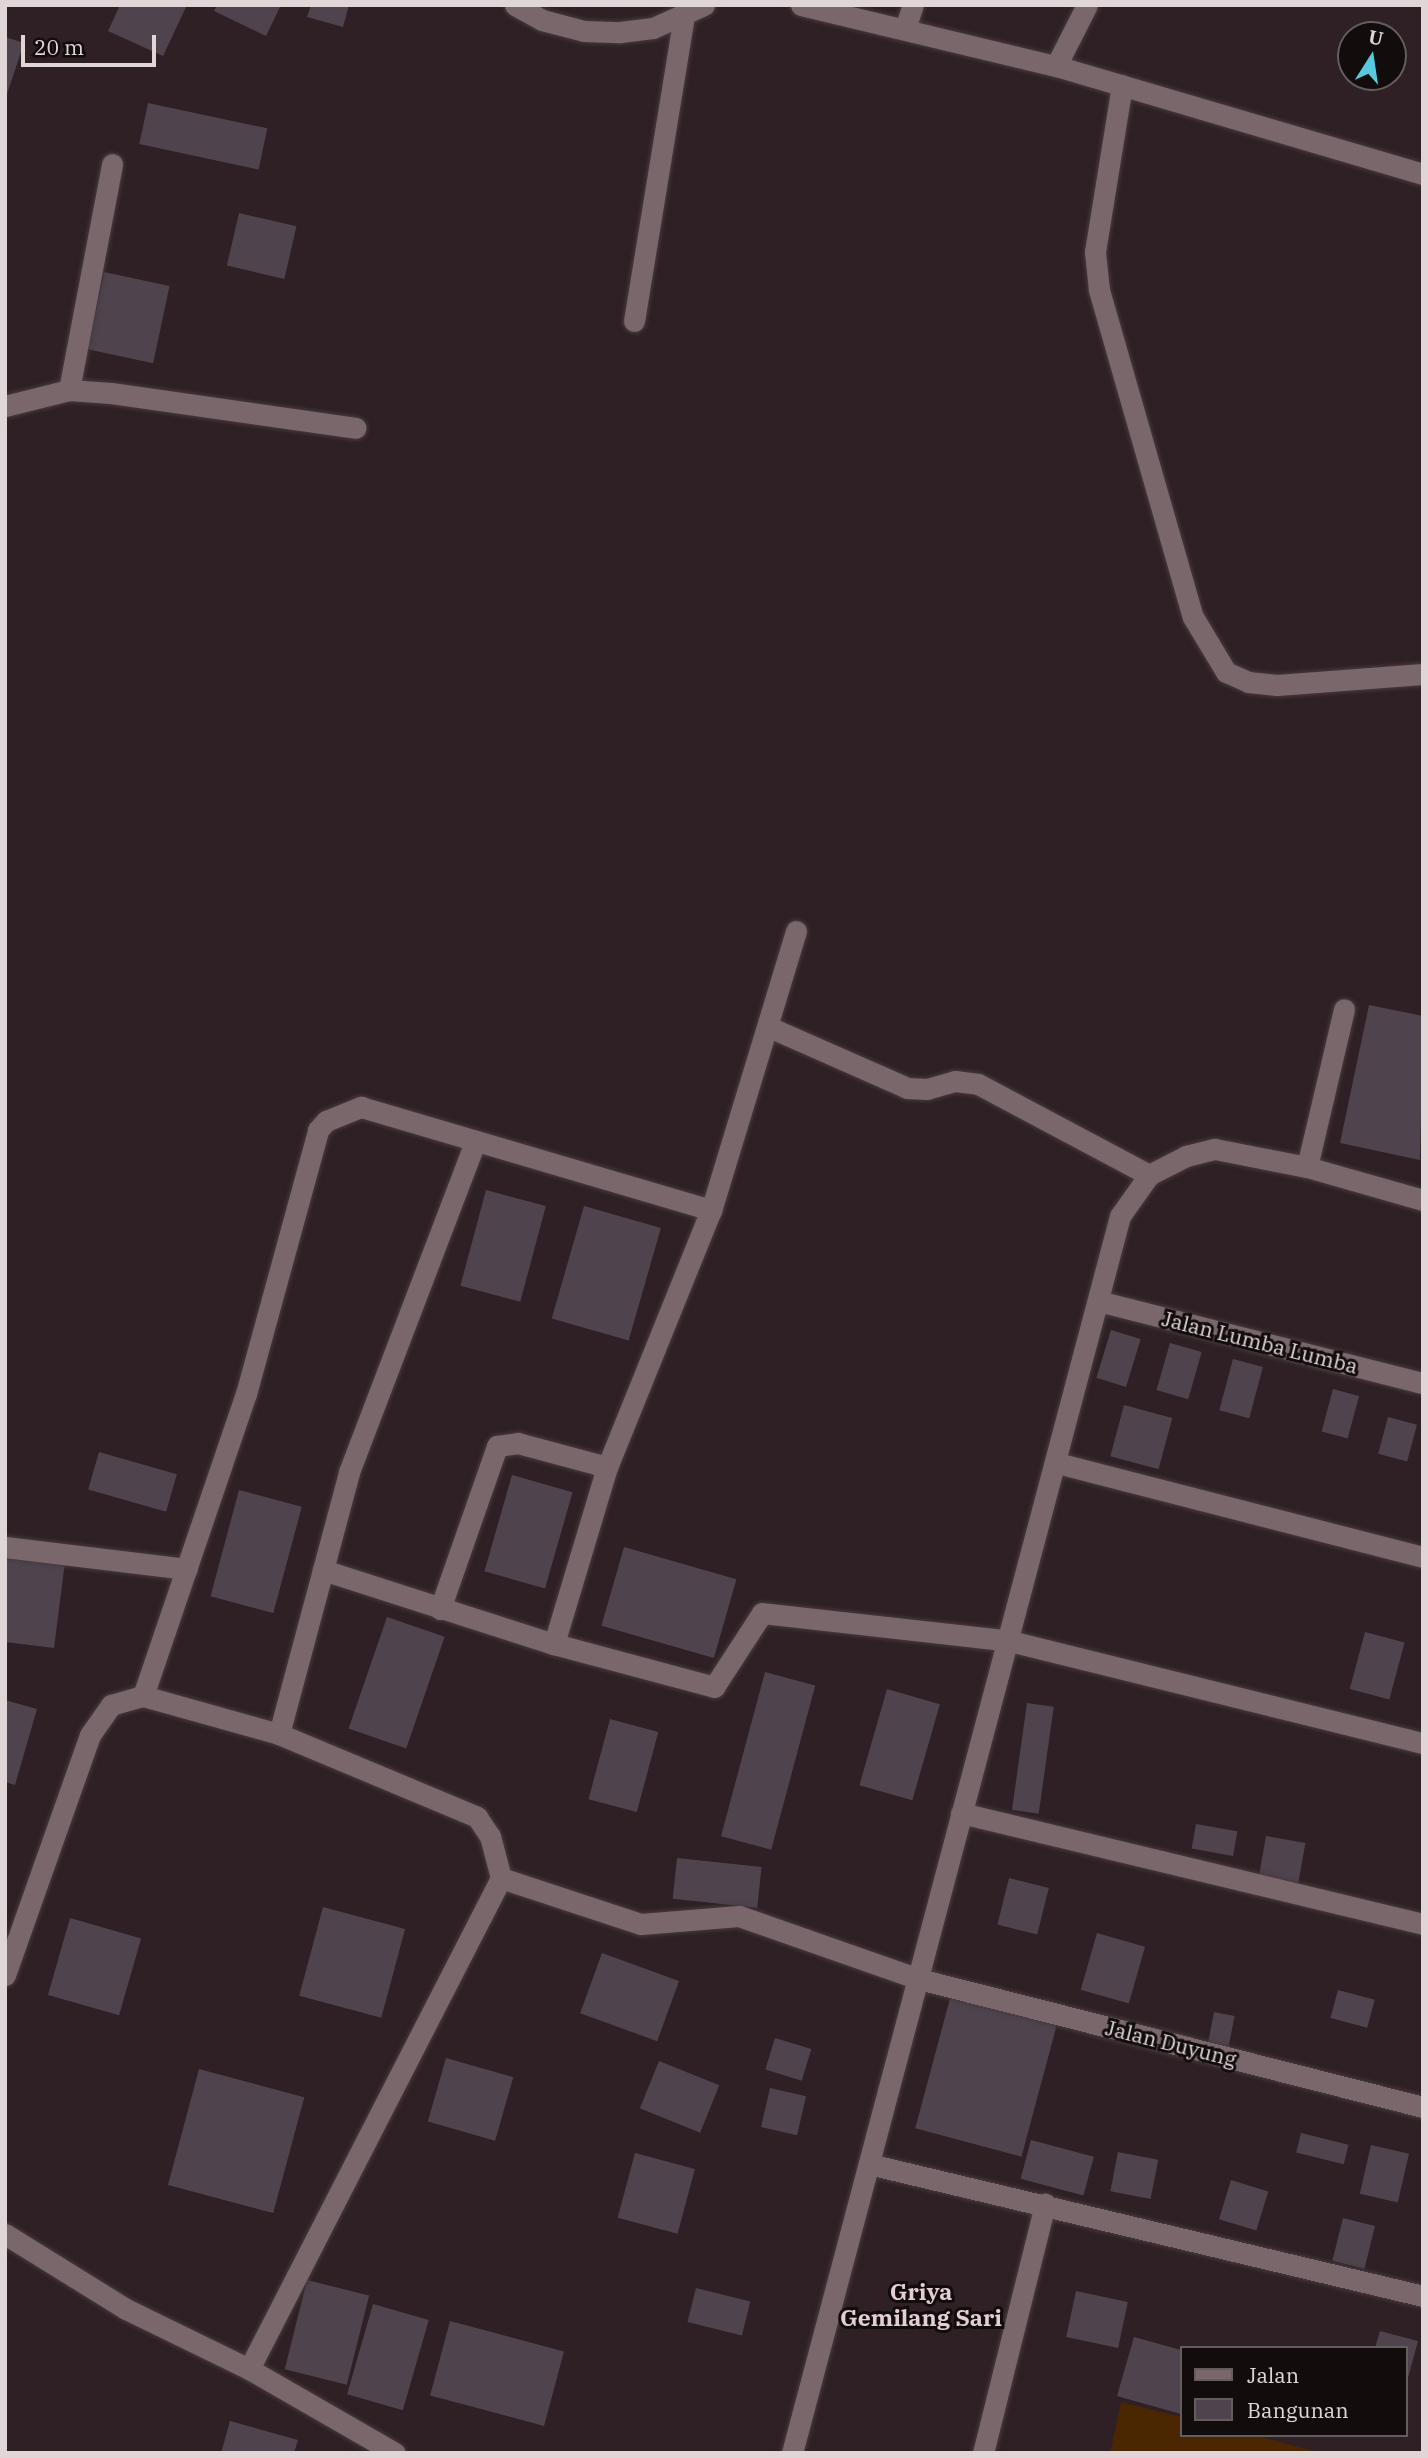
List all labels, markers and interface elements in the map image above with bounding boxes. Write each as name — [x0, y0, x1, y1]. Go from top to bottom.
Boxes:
scale bar — [24, 21, 159, 65]
north arrow — [1337, 21, 1407, 91]
text: U — [1366, 24, 1386, 51]
text: 20 m — [34, 33, 84, 61]
street label: Jalan Lumba Lumba — [1159, 1305, 1361, 1379]
street label: Jalan Duyung — [1103, 2015, 1239, 2071]
district label: Griya Gemilang Sari — [840, 2277, 1002, 2331]
legend — [1180, 2346, 1407, 2437]
text: Jalan — [1247, 2361, 1299, 2389]
text: Bangunan — [1247, 2396, 1349, 2424]

